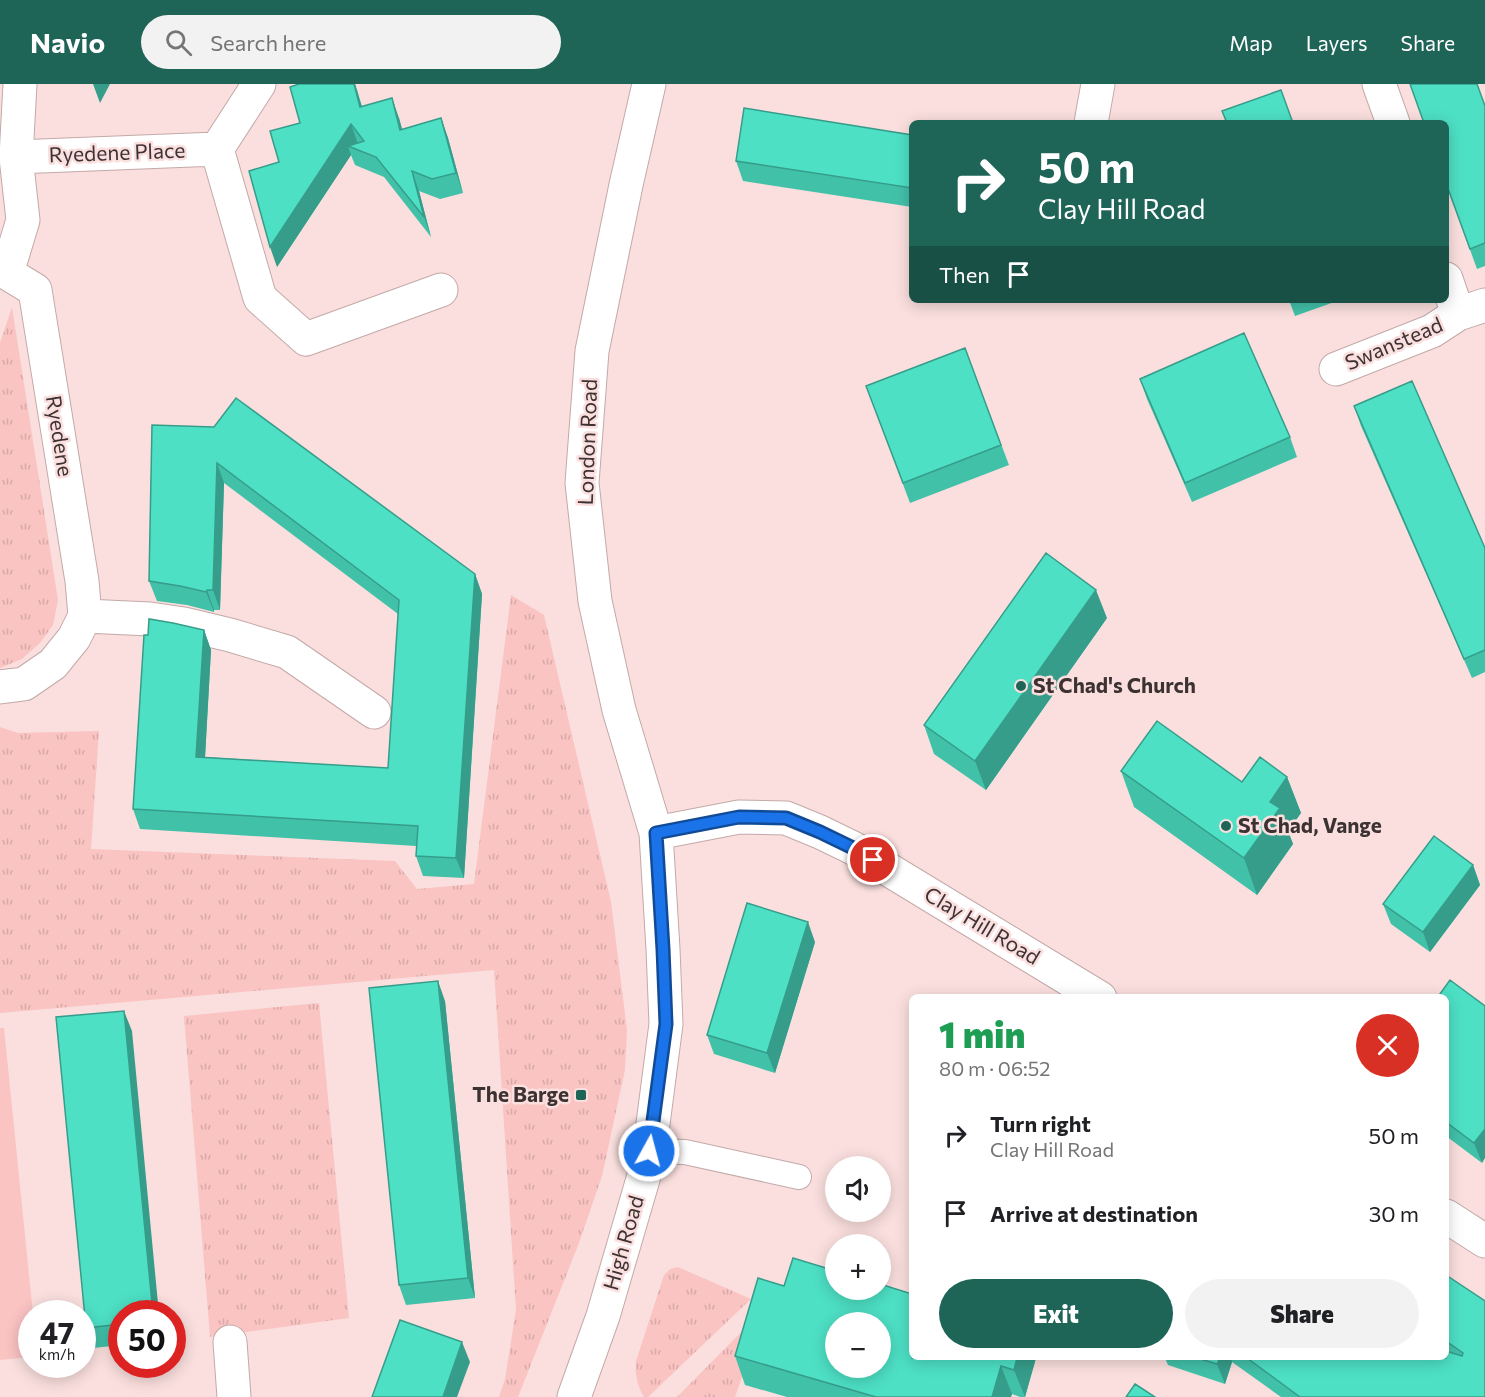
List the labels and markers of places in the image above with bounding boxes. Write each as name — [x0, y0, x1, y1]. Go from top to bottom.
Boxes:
place label: St Chad's Church — [1033, 672, 1196, 697]
marker: St Chad's Church — [1014, 679, 1028, 693]
place label: St Chad, Vange — [1238, 812, 1382, 837]
marker: St Chad, Vange — [1219, 819, 1233, 833]
pin — [847, 834, 898, 885]
place label: The Barge — [472, 1081, 569, 1106]
marker: The Barge — [574, 1088, 588, 1102]

